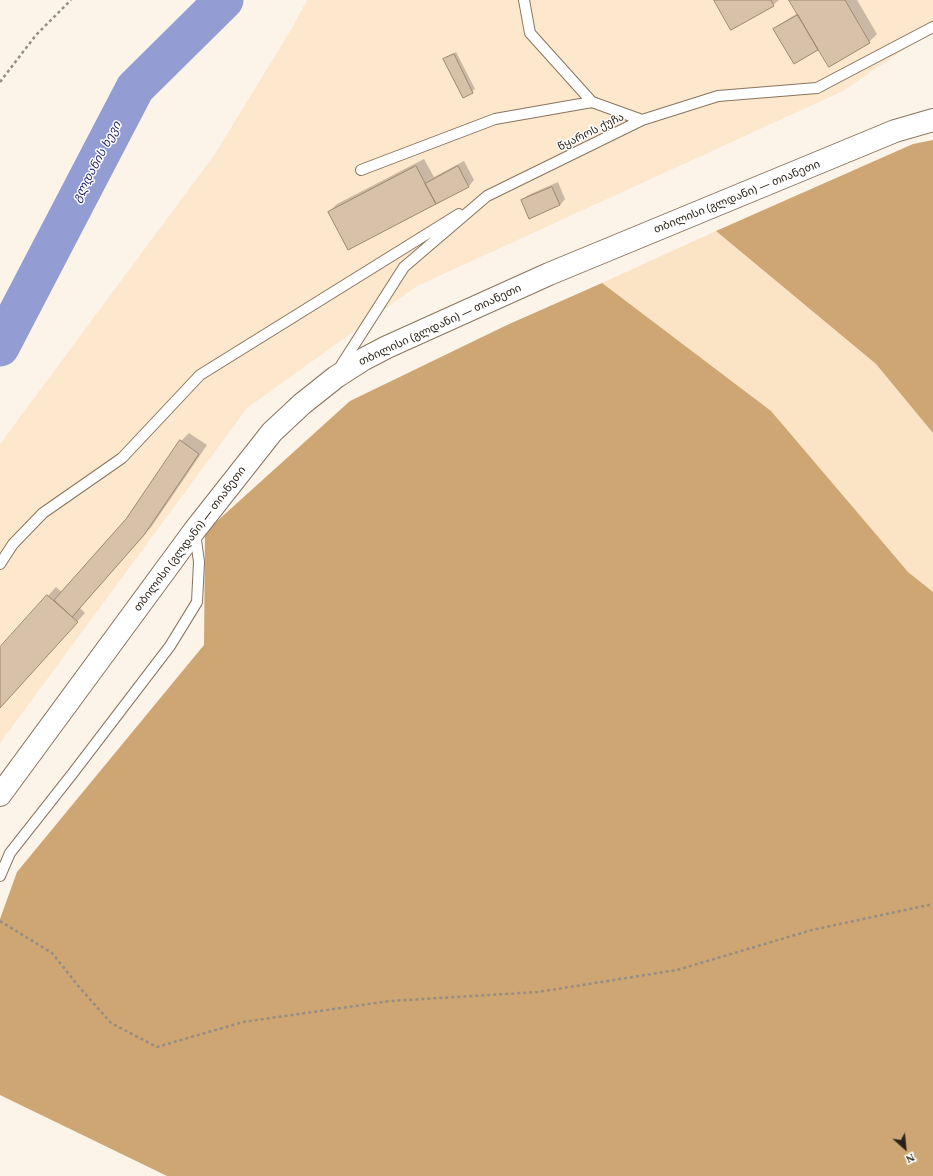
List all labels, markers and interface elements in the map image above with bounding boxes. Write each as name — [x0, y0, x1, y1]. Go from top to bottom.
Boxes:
street label: წყაროს ქუჩა — [556, 110, 626, 154]
water label: გლდანის ხევი — [70, 119, 124, 205]
street label: თბილისი (გლდანი) — თიანეთი — [652, 158, 822, 236]
street label: თბილისი (გლდანი) — თიანეთი — [357, 281, 523, 369]
street label: თბილისი (გლდანი) — თიანეთი — [131, 464, 249, 614]
north arrow — [885, 1128, 925, 1168]
text: N — [904, 1152, 917, 1166]

